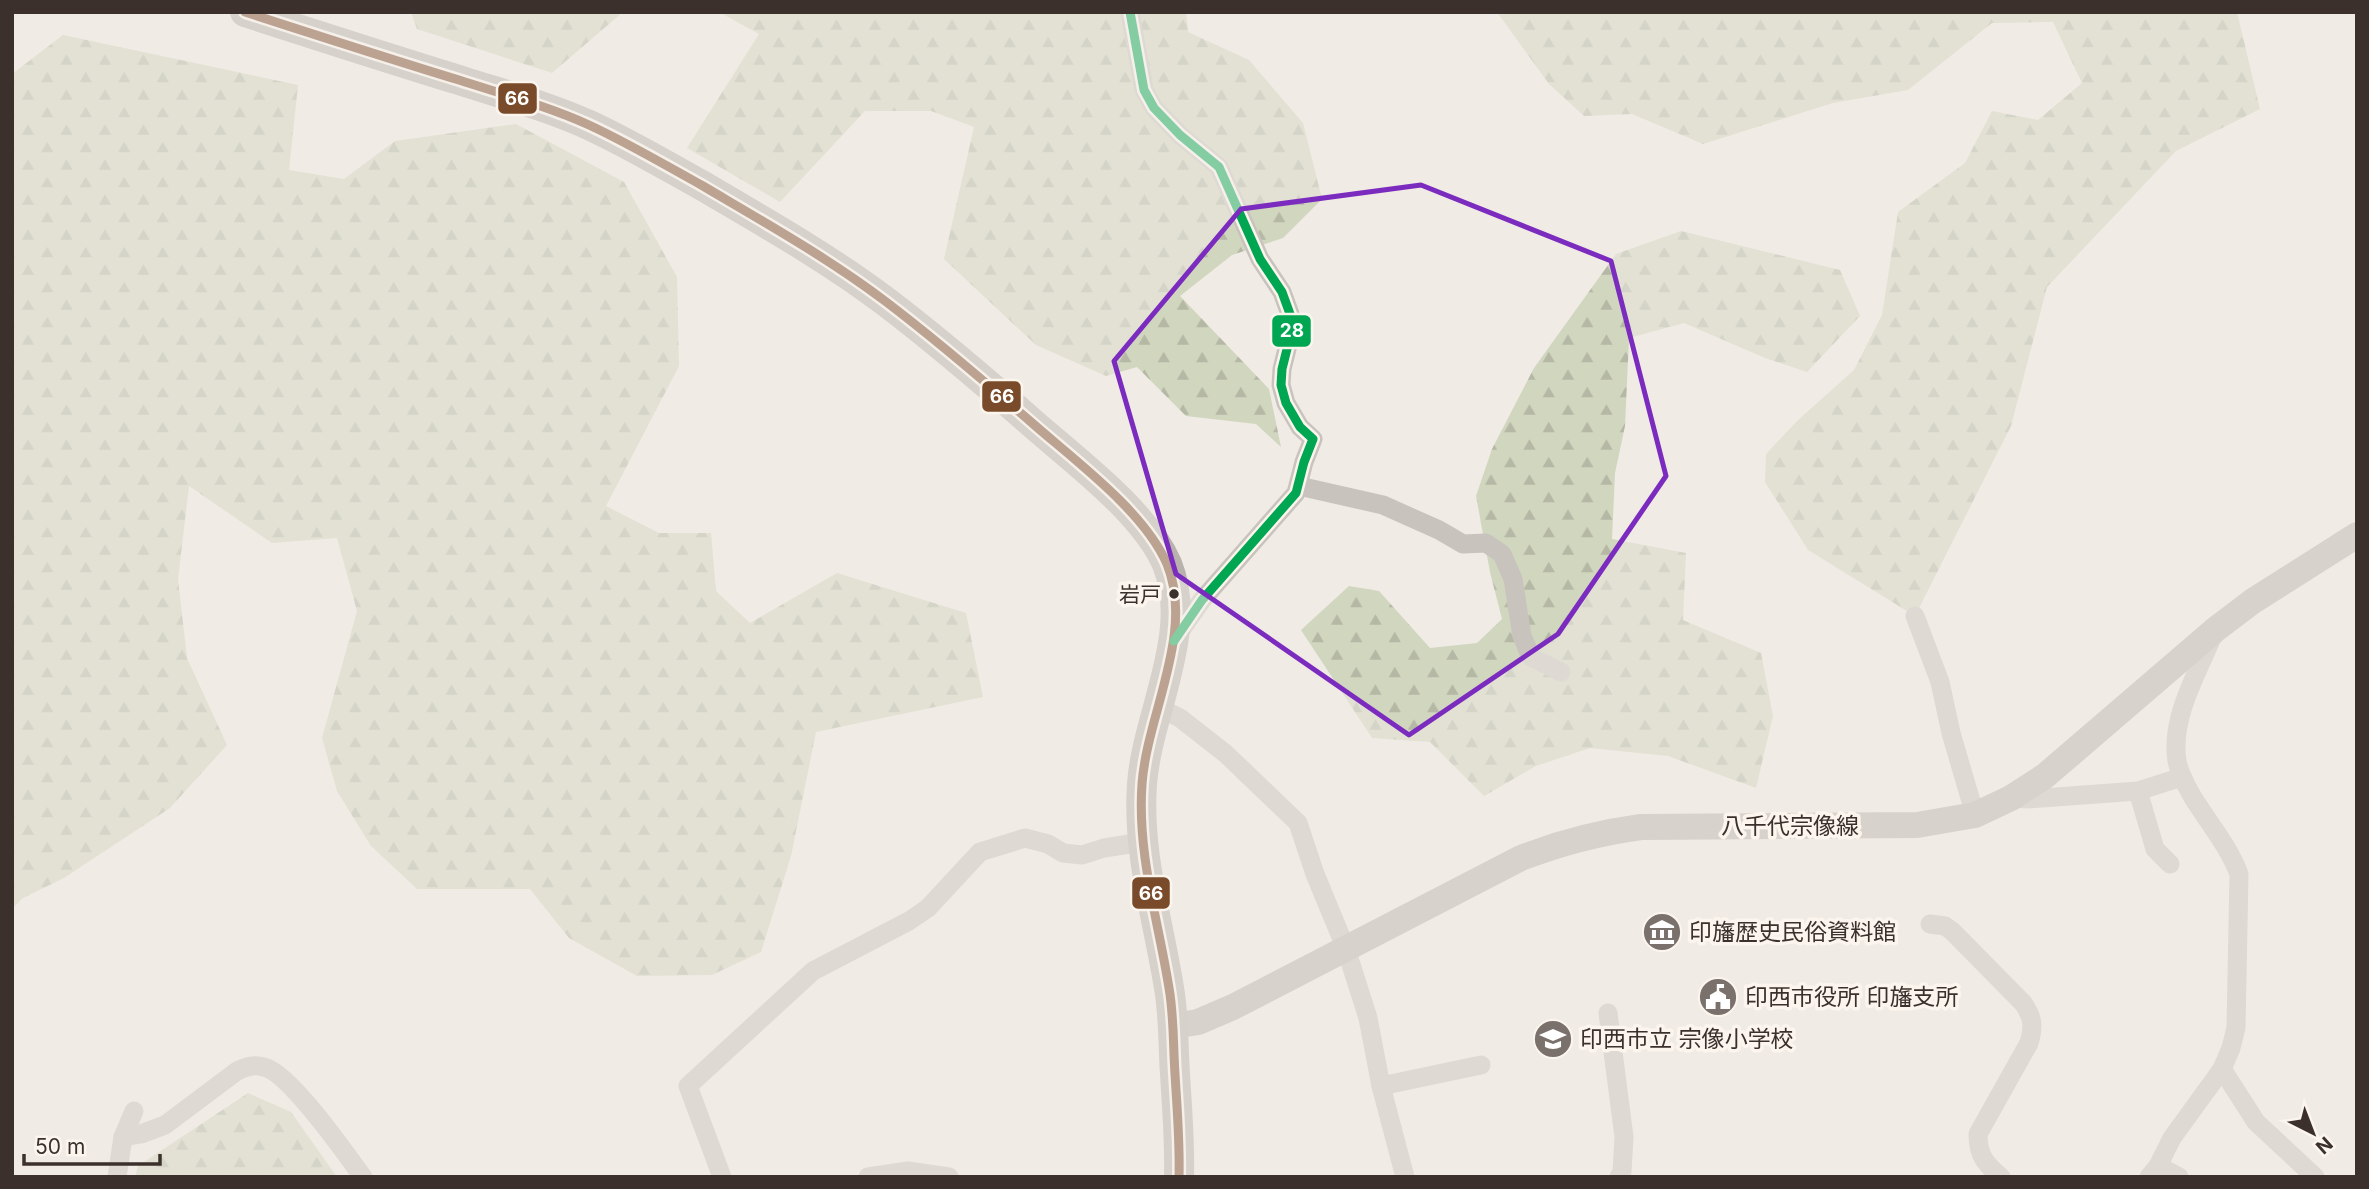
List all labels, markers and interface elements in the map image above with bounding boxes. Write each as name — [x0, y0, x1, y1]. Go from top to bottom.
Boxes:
line badge: 66 — [497, 82, 538, 115]
text: 66 — [505, 87, 529, 110]
line badge: 28 — [1271, 314, 1312, 348]
text: 28 — [1280, 319, 1304, 342]
line badge: 66 — [981, 380, 1022, 413]
text: 66 — [990, 385, 1014, 408]
place label: 岩戸 — [1119, 582, 1161, 607]
marker: 岩戸 — [1167, 587, 1181, 601]
street label: 八千代宗像線 — [1721, 812, 1859, 840]
line badge: 66 — [1131, 876, 1171, 910]
text: 66 — [1139, 882, 1163, 905]
museum icon: 印旛歴史民俗資料館 — [1641, 911, 1683, 953]
place label: 印旛歴史民俗資料館 — [1689, 918, 1896, 946]
public building icon: 印西市役所 印旛支所 — [1697, 976, 1739, 1018]
place label: 印西市役所 印旛支所 — [1745, 983, 1958, 1011]
school or university icon: 印西市立 宗像小学校 — [1532, 1018, 1574, 1060]
place label: 印西市立 宗像小学校 — [1580, 1025, 1793, 1053]
north arrow — [2278, 1098, 2348, 1168]
scale bar — [24, 1122, 161, 1166]
text: N — [2311, 1132, 2337, 1159]
text: 50 m — [35, 1134, 85, 1159]

